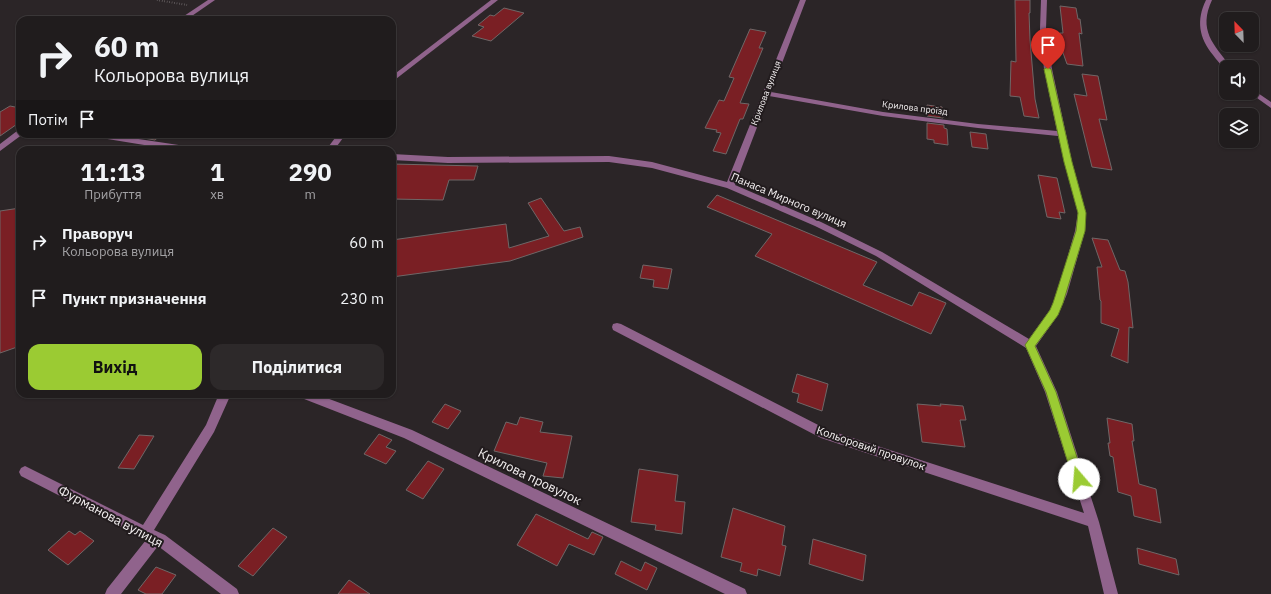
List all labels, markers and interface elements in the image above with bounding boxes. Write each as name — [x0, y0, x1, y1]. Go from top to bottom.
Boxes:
north arrow — [1219, 12, 1259, 52]
map controls — [1219, 12, 1259, 148]
text: 60 m — [94, 28, 159, 65]
pin — [1031, 28, 1065, 69]
icon: right — [28, 32, 80, 84]
icon: arrive — [1037, 34, 1059, 56]
street label: Крилова вулиця — [748, 59, 783, 127]
button: sound — [1219, 60, 1259, 100]
text: Кольорова вулиця — [94, 64, 249, 87]
street label: Крилова проїзд — [882, 98, 949, 117]
icon: arrive — [76, 108, 98, 130]
button: layers — [1219, 108, 1259, 148]
text: Потім — [28, 110, 68, 129]
text: 11:13 — [80, 156, 146, 188]
text: 1 — [210, 156, 224, 188]
text: 290 — [289, 156, 332, 188]
street label: Панаса Мирного вулиця — [729, 169, 849, 231]
text: Прибуття — [84, 186, 142, 203]
text: хв — [210, 186, 224, 203]
text: m — [304, 186, 316, 203]
text: Праворуч — [62, 224, 133, 243]
icon: right — [28, 231, 50, 253]
text: 60 m — [349, 233, 384, 252]
text: Кольорова вулиця — [62, 243, 174, 260]
icon: arrive — [28, 287, 50, 309]
text: Пункт призначення — [62, 289, 207, 308]
text: 230 m — [340, 289, 384, 308]
button: Вихід — [28, 344, 202, 390]
button: Поділитися — [210, 344, 384, 390]
street label: Кольоровий провулок — [815, 423, 927, 473]
street label: Крилова провулок — [475, 444, 584, 509]
position arrow — [1058, 458, 1100, 500]
street label: Фурманова вулиця — [55, 482, 166, 551]

